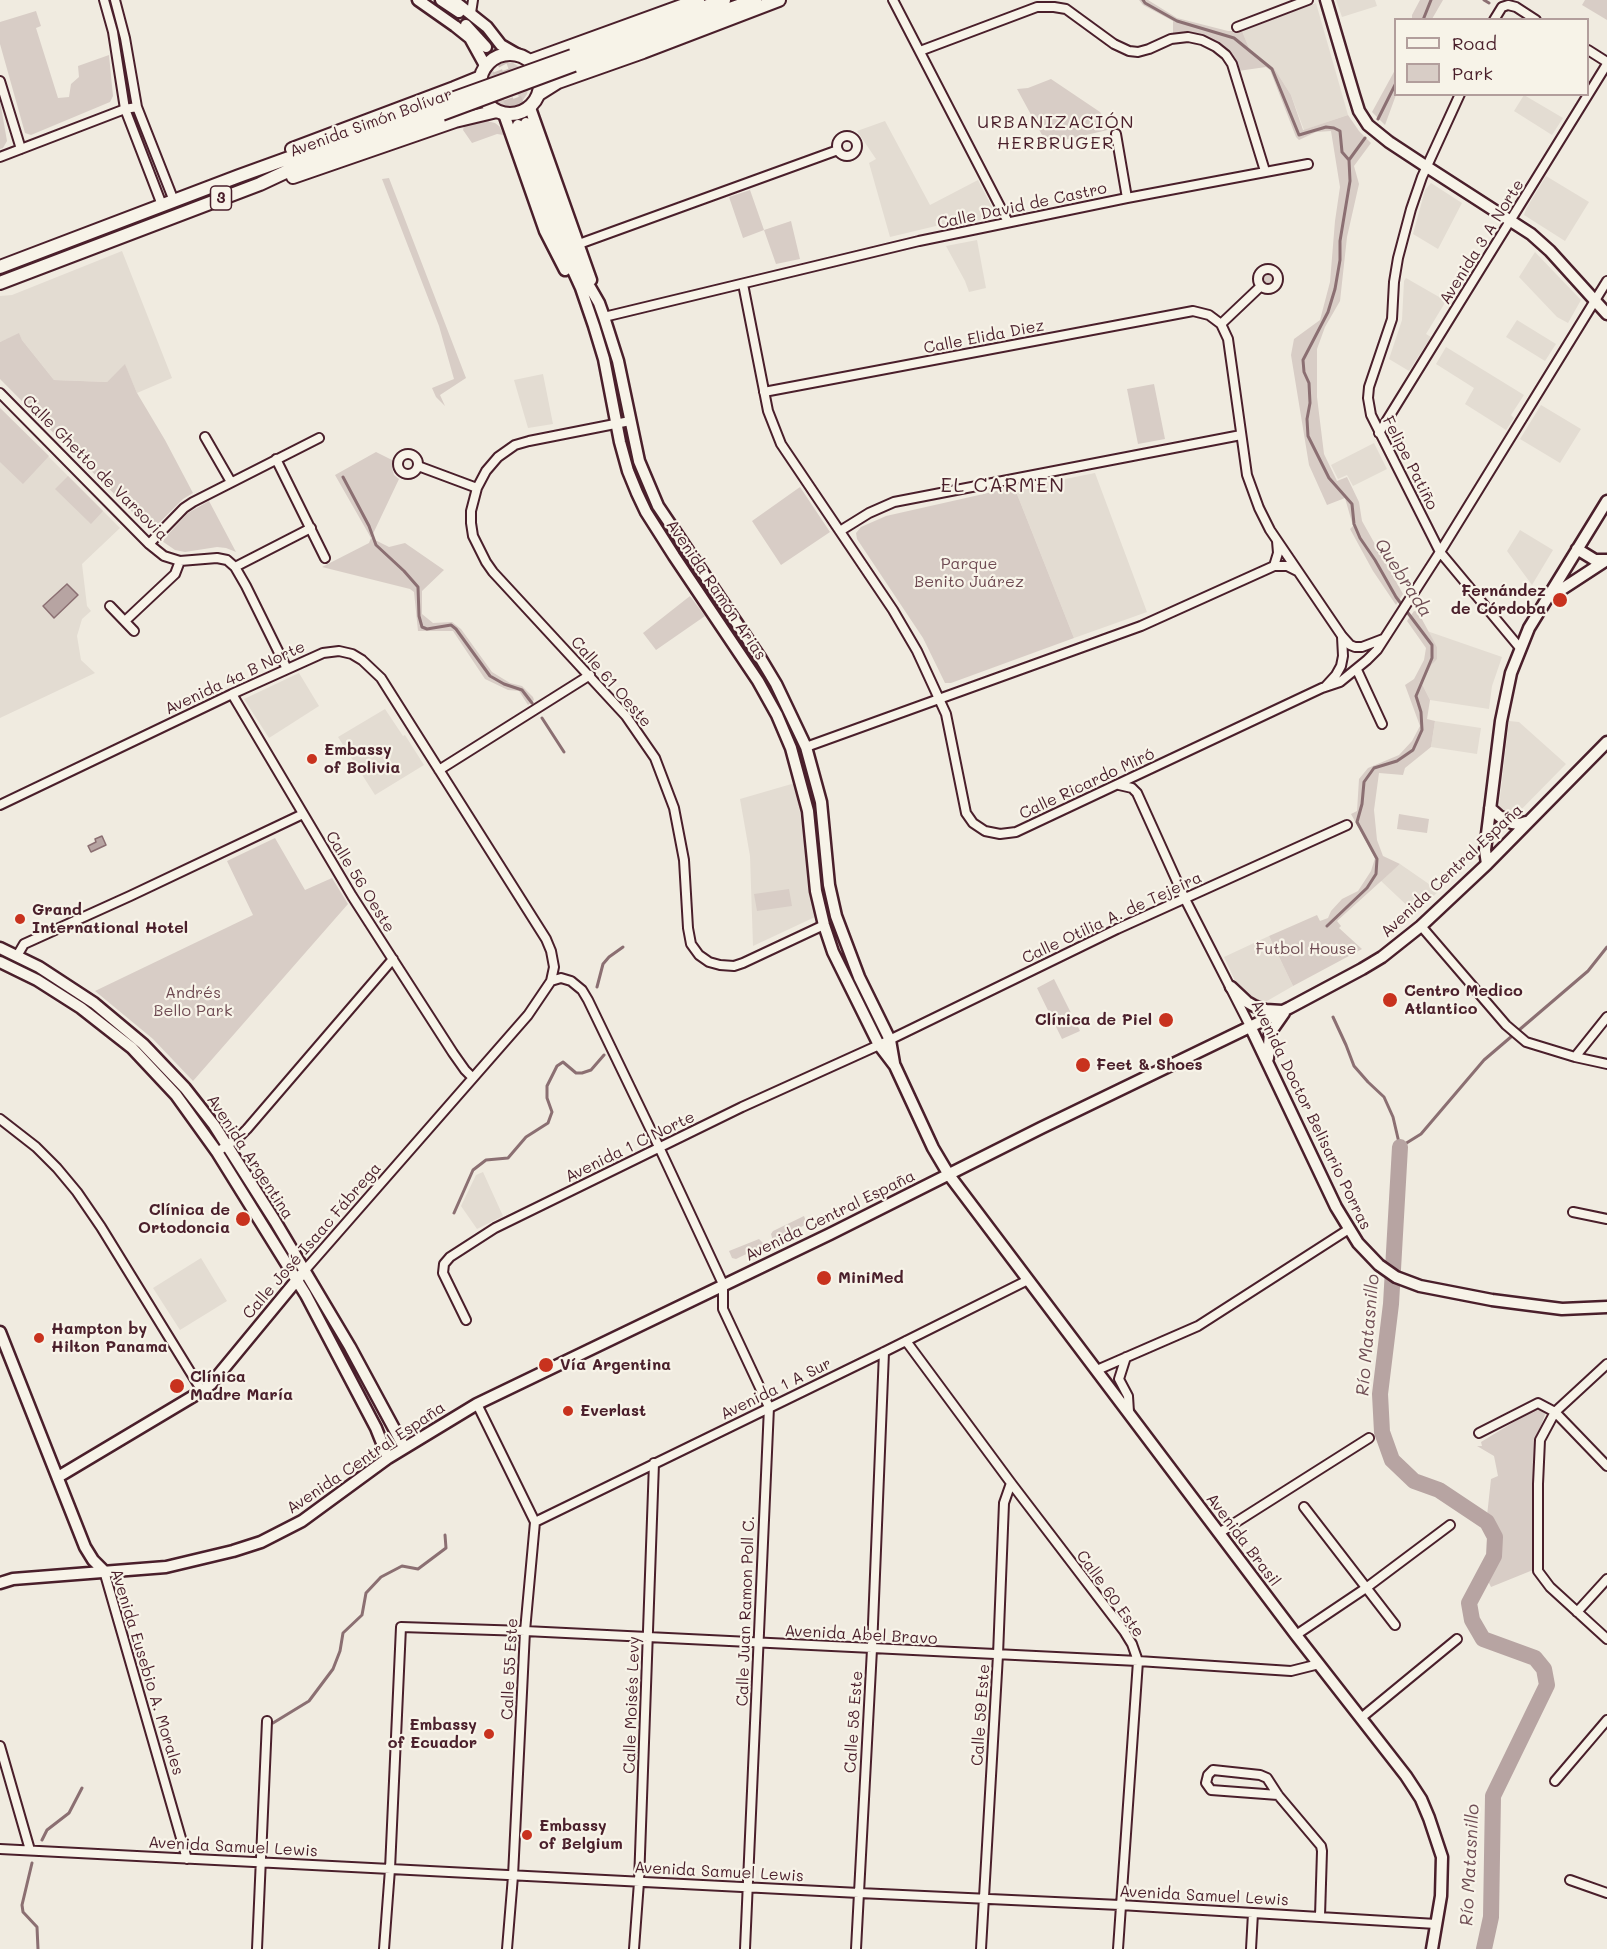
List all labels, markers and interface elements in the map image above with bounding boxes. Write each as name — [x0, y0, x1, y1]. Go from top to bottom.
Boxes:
legend — [1394, 18, 1589, 96]
text: Road — [1452, 31, 1497, 55]
text: Park — [1452, 61, 1493, 85]
street label: Avenida Simón Bolívar — [287, 85, 455, 161]
district label: URBANIZACIÓN HERBRUGER — [977, 111, 1135, 154]
street label: Avenida 3 A Norte — [1436, 176, 1528, 308]
street label: Calle David de Castro — [935, 179, 1109, 233]
road number: 3 — [210, 186, 232, 210]
street label: Calle Elida Diez — [922, 316, 1046, 358]
street label: Calle Ghetto de Varsovia — [18, 391, 172, 545]
street label: Felipe Patiño — [1378, 413, 1442, 513]
district label: EL CARMEN — [941, 474, 1065, 498]
street label: Avenida Ramón Arias — [662, 516, 770, 664]
water label: Quebrada — [1370, 535, 1436, 621]
park label: Parque Benito Juárez — [914, 554, 1024, 592]
place label: Fernández de Córdoba — [1451, 581, 1546, 619]
marker: Fernández de Córdoba — [1551, 591, 1569, 609]
street label: Calle 61 Oeste — [566, 633, 656, 731]
street label: Avenida 4a B Norte — [162, 637, 308, 719]
place label: Embassy of Bolivia — [324, 740, 400, 778]
street label: Calle Ricardo Miró — [1016, 744, 1158, 824]
marker: Embassy of Bolivia — [305, 752, 319, 766]
street label: Avenida Central España — [1377, 800, 1527, 942]
street label: Calle 56 Oeste — [321, 828, 399, 936]
street label: Calle Otilia A. de Tejeira — [1019, 868, 1205, 968]
place label: Grand International Hotel — [32, 900, 188, 938]
marker: Grand International Hotel — [13, 912, 27, 926]
park label: Futbol House — [1256, 939, 1356, 959]
place label: Centro Medico Atlantico — [1404, 981, 1523, 1019]
park label: Andrés Bello Park — [154, 983, 232, 1021]
marker: Centro Medico Atlantico — [1381, 991, 1399, 1009]
street label: Avenida Doctor Belisario Porras — [1247, 997, 1375, 1233]
place label: Clínica de Piel — [1035, 1010, 1152, 1030]
marker: Clínica de Piel — [1157, 1011, 1175, 1029]
place label: Feet & Shoes — [1096, 1055, 1203, 1075]
marker: Feet & Shoes — [1074, 1056, 1092, 1074]
street label: Avenida Argentina — [203, 1091, 297, 1223]
street label: Avenida 1 C Norte — [562, 1107, 698, 1187]
street label: Calle José Isaac Fábrega — [239, 1159, 385, 1323]
street label: Avenida Central España — [742, 1166, 918, 1266]
place label: Clínica de Ortodoncia — [138, 1200, 230, 1238]
marker: Clínica de Ortodoncia — [234, 1210, 252, 1228]
place label: MiniMed — [838, 1268, 904, 1288]
marker: MiniMed — [815, 1269, 833, 1287]
water label: Río Matasnillo — [1352, 1273, 1384, 1397]
place label: Hampton by Hilton Panama — [51, 1319, 168, 1357]
marker: Hampton by Hilton Panama — [32, 1331, 46, 1345]
street label: Avenida 1 A Sur — [717, 1354, 835, 1424]
place label: Vía Argentina — [560, 1355, 671, 1375]
marker: Vía Argentina — [537, 1356, 555, 1374]
place label: Clínica Madre María — [190, 1367, 293, 1405]
marker: Clínica Madre María — [168, 1377, 186, 1395]
street label: Avenida Central España — [283, 1398, 449, 1518]
place label: Everlast — [580, 1401, 646, 1421]
marker: Everlast — [561, 1404, 575, 1418]
street label: Avenida Brasil — [1202, 1490, 1284, 1590]
street label: Calle Juan Ramon Poll C. — [733, 1515, 759, 1707]
street label: Calle 60 Este — [1072, 1547, 1148, 1641]
street label: Avenida Eusebio A. Morales — [106, 1566, 188, 1778]
street label: Calle 55 Este — [498, 1618, 522, 1720]
street label: Avenida Abel Bravo — [784, 1621, 938, 1649]
street label: Calle Moisés Levy — [620, 1636, 644, 1774]
street label: Calle 59 Este — [968, 1663, 994, 1767]
street label: Calle 58 Este — [841, 1670, 867, 1774]
place label: Embassy of Ecuador — [388, 1715, 477, 1753]
marker: Embassy of Ecuador — [482, 1727, 496, 1741]
water label: Río Matasnillo — [1456, 1803, 1484, 1927]
place label: Embassy of Belgium — [539, 1816, 623, 1854]
marker: Embassy of Belgium — [520, 1828, 534, 1842]
street label: Avenida Samuel Lewis — [148, 1833, 318, 1861]
street label: Avenida Samuel Lewis — [634, 1858, 804, 1886]
street label: Avenida Samuel Lewis — [1119, 1882, 1289, 1910]

